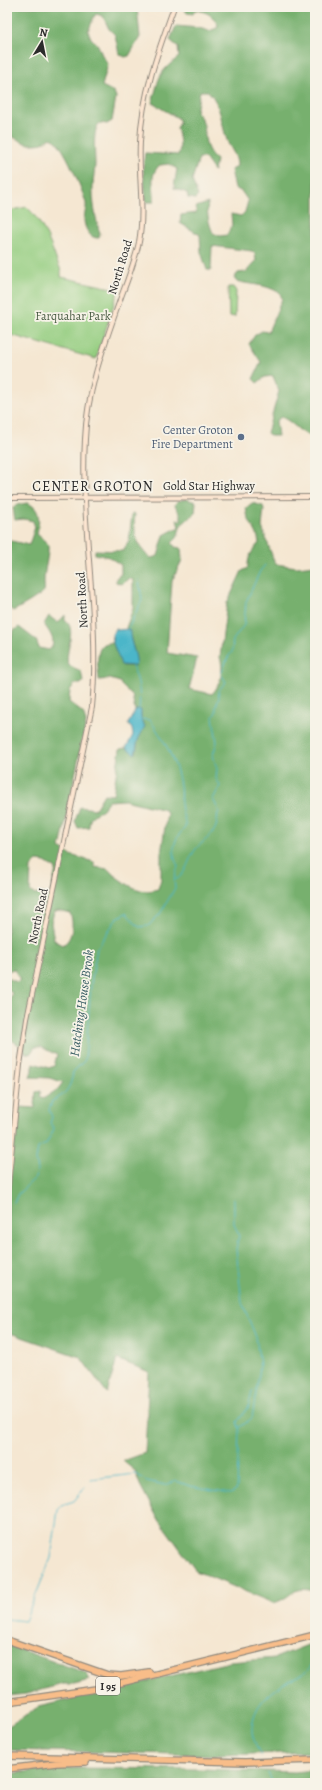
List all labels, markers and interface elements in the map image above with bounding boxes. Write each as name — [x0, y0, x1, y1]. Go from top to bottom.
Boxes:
north arrow — [22, 22, 62, 62]
text: N — [38, 25, 49, 41]
street label: North Road — [104, 237, 136, 296]
park label: Farquahar Park — [35, 308, 111, 324]
place label: Center Groton Fire Department — [151, 422, 233, 452]
marker: Center Groton Fire Department — [236, 432, 246, 442]
district label: CENTER GROTON — [32, 477, 154, 496]
street label: Gold Star Highway — [163, 478, 256, 494]
street label: North Road — [72, 571, 91, 629]
street label: North Road — [24, 886, 52, 945]
water label: Hatching House Brook — [66, 948, 97, 1057]
road number: I 95 — [96, 1677, 120, 1695]

